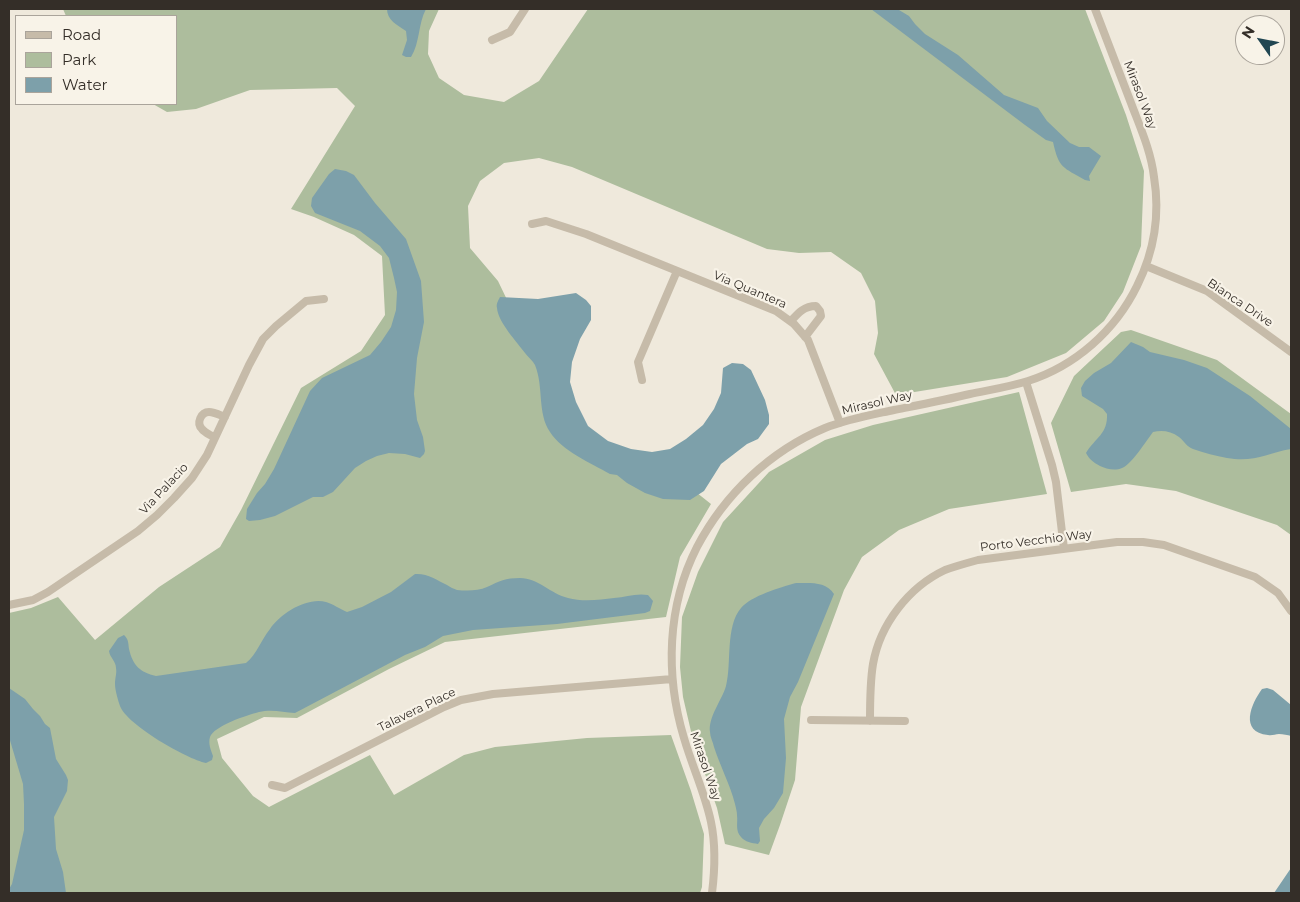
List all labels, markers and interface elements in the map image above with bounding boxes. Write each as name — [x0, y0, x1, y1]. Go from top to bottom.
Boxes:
legend — [15, 15, 178, 105]
north arrow — [1235, 15, 1285, 65]
text: N — [1238, 23, 1259, 42]
text: Road — [62, 25, 101, 44]
text: Park — [62, 50, 96, 69]
street label: Mirasol Way — [1120, 59, 1160, 131]
text: Water — [62, 75, 108, 94]
street label: Via Quantera — [711, 268, 789, 312]
street label: Bianca Drive — [1205, 276, 1275, 330]
street label: Mirasol Way — [840, 388, 914, 418]
street label: Via Palacio — [137, 460, 191, 518]
street label: Porto Vecchio Way — [979, 527, 1093, 555]
street label: Talavera Place — [376, 685, 458, 735]
street label: Mirasol Way — [686, 730, 724, 802]

